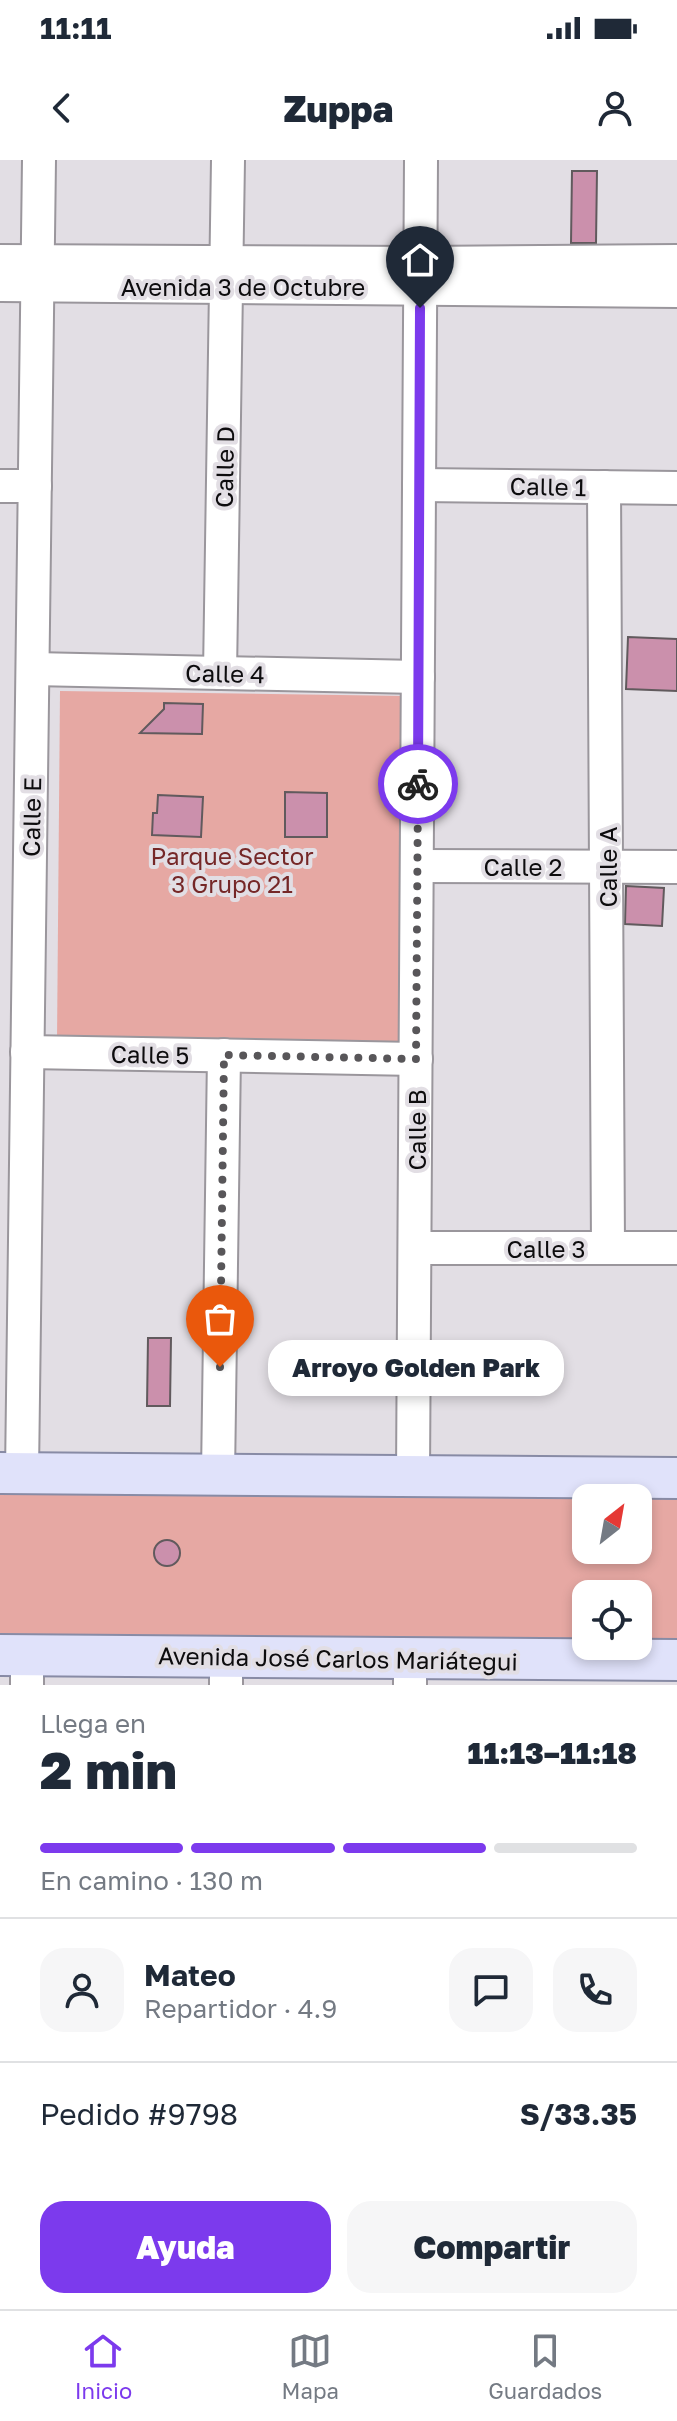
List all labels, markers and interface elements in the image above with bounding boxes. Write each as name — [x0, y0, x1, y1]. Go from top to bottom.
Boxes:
text: 11:11 — [40, 10, 111, 46]
icon: back — [40, 86, 84, 130]
icon: person — [593, 86, 637, 130]
text: Zuppa — [284, 87, 393, 130]
pin — [386, 226, 454, 308]
icon: home — [398, 238, 442, 282]
street label: Avenida 3 de Octubre — [121, 272, 365, 301]
street label: Calle D — [209, 426, 239, 508]
street label: Calle 1 — [509, 471, 587, 501]
street label: Calle 4 — [185, 658, 265, 688]
courier — [378, 744, 458, 824]
icon: bike — [396, 762, 440, 806]
street label: Calle E — [16, 777, 46, 857]
street label: Calle A — [593, 827, 622, 908]
park label: Parque Sector 3 Grupo 21 — [150, 841, 314, 898]
street label: Calle 2 — [484, 852, 562, 881]
street label: Calle 5 — [110, 1039, 190, 1069]
street label: Calle B — [402, 1090, 431, 1171]
street label: Calle 3 — [507, 1234, 585, 1263]
pin — [186, 1285, 254, 1367]
icon: bag — [198, 1297, 242, 1341]
callout: Arroyo Golden Park — [268, 1339, 564, 1395]
text: Arroyo Golden Park — [292, 1352, 540, 1383]
north arrow — [572, 1484, 652, 1564]
map controls — [572, 1484, 652, 1660]
button: locate — [572, 1580, 652, 1660]
street label: Avenida José Carlos Mariátegui — [158, 1640, 518, 1676]
text: Llega en — [40, 1708, 146, 1739]
text: 11:13–11:18 — [468, 1735, 637, 1771]
text: 2 min — [40, 1738, 177, 1800]
text: En camino · 130 m — [40, 1865, 263, 1896]
button: person — [40, 1948, 124, 2032]
button: chat — [449, 1948, 533, 2032]
button: phone — [553, 1948, 637, 2032]
text: Mateo — [144, 1957, 236, 1993]
text: Repartidor · 4.9 — [144, 1993, 337, 2024]
text: Pedido #9798 — [40, 2096, 238, 2132]
text: S/33.35 — [520, 2096, 637, 2132]
button: Ayuda — [40, 2201, 331, 2293]
button: Compartir — [347, 2201, 637, 2293]
tab: Inicio — [75, 2329, 132, 2404]
tab: Mapa — [282, 2329, 339, 2404]
tab: Guardados — [488, 2329, 602, 2404]

